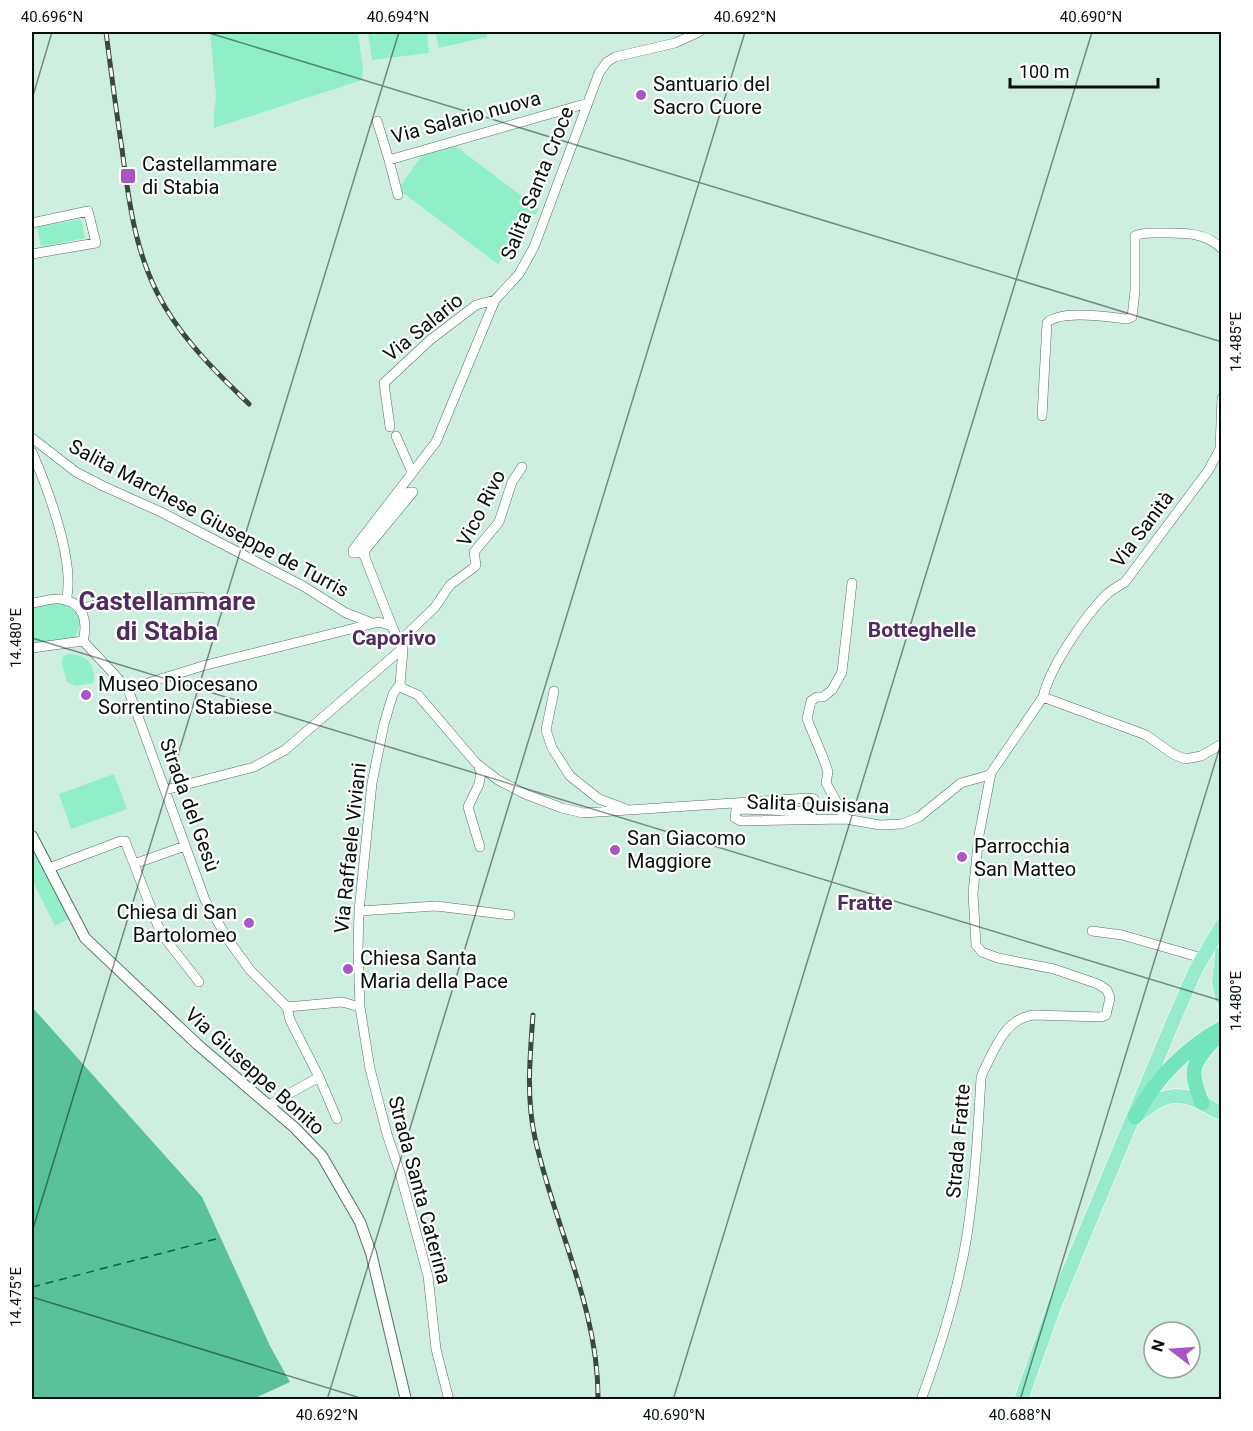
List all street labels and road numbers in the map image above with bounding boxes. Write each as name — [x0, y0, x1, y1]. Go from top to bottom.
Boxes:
street label: Via Salario nuova — [389, 86, 543, 148]
street label: Salita Santa Croce — [495, 103, 579, 263]
street label: Via Salario — [379, 288, 467, 366]
street label: Salita Marchese Giuseppe de Turris — [65, 434, 353, 602]
street label: Vico Rivo — [452, 466, 510, 550]
street label: Via Sanità — [1105, 486, 1179, 572]
street label: Strada del Gesù — [155, 735, 225, 875]
street label: Via Raffaele Viviani — [329, 762, 371, 934]
street label: Salita Quisisana — [746, 790, 890, 818]
street label: Via Giuseppe Bonito — [180, 1002, 330, 1140]
street label: Strada Fratte — [941, 1083, 975, 1199]
street label: Strada Santa Caterina — [383, 1093, 457, 1287]

